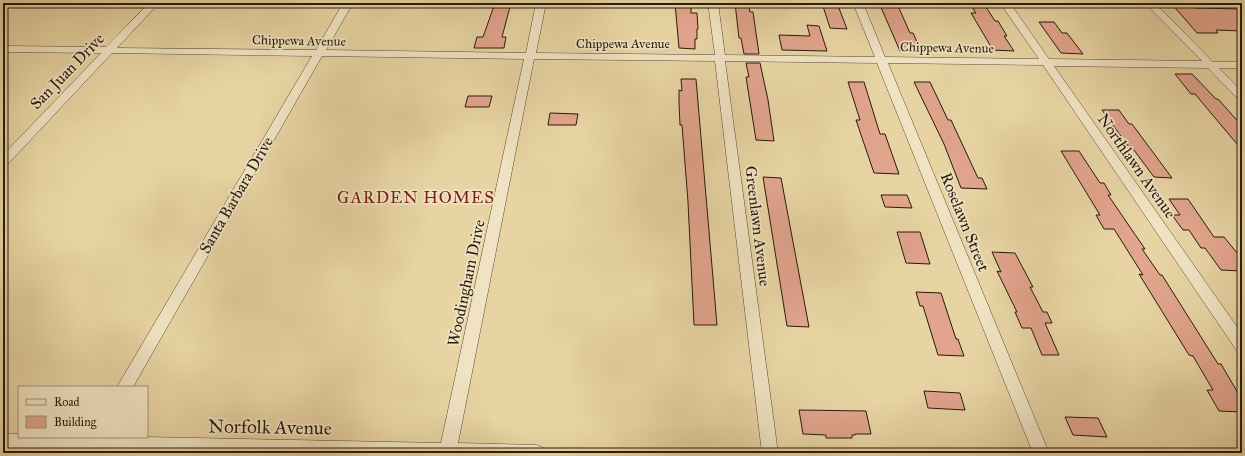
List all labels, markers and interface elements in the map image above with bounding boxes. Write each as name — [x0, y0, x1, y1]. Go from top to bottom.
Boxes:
street label: San Juan Drive — [26, 29, 109, 114]
street label: Chippewa Avenue — [252, 32, 347, 50]
street label: Chippewa Avenue — [576, 36, 671, 52]
street label: Chippewa Avenue — [900, 39, 995, 57]
street label: Northlawn Avenue — [1094, 110, 1180, 222]
street label: Santa Barbara Drive — [195, 133, 277, 257]
street label: Greenlawn Avenue — [741, 165, 775, 288]
street label: Roselawn Street — [937, 170, 994, 275]
district label: GARDEN HOMES — [337, 187, 495, 208]
street label: Woodingham Drive — [443, 218, 490, 348]
legend — [18, 386, 148, 438]
text: Road — [54, 395, 80, 409]
street label: Norfolk Avenue — [208, 414, 332, 440]
text: Building — [54, 415, 97, 430]

